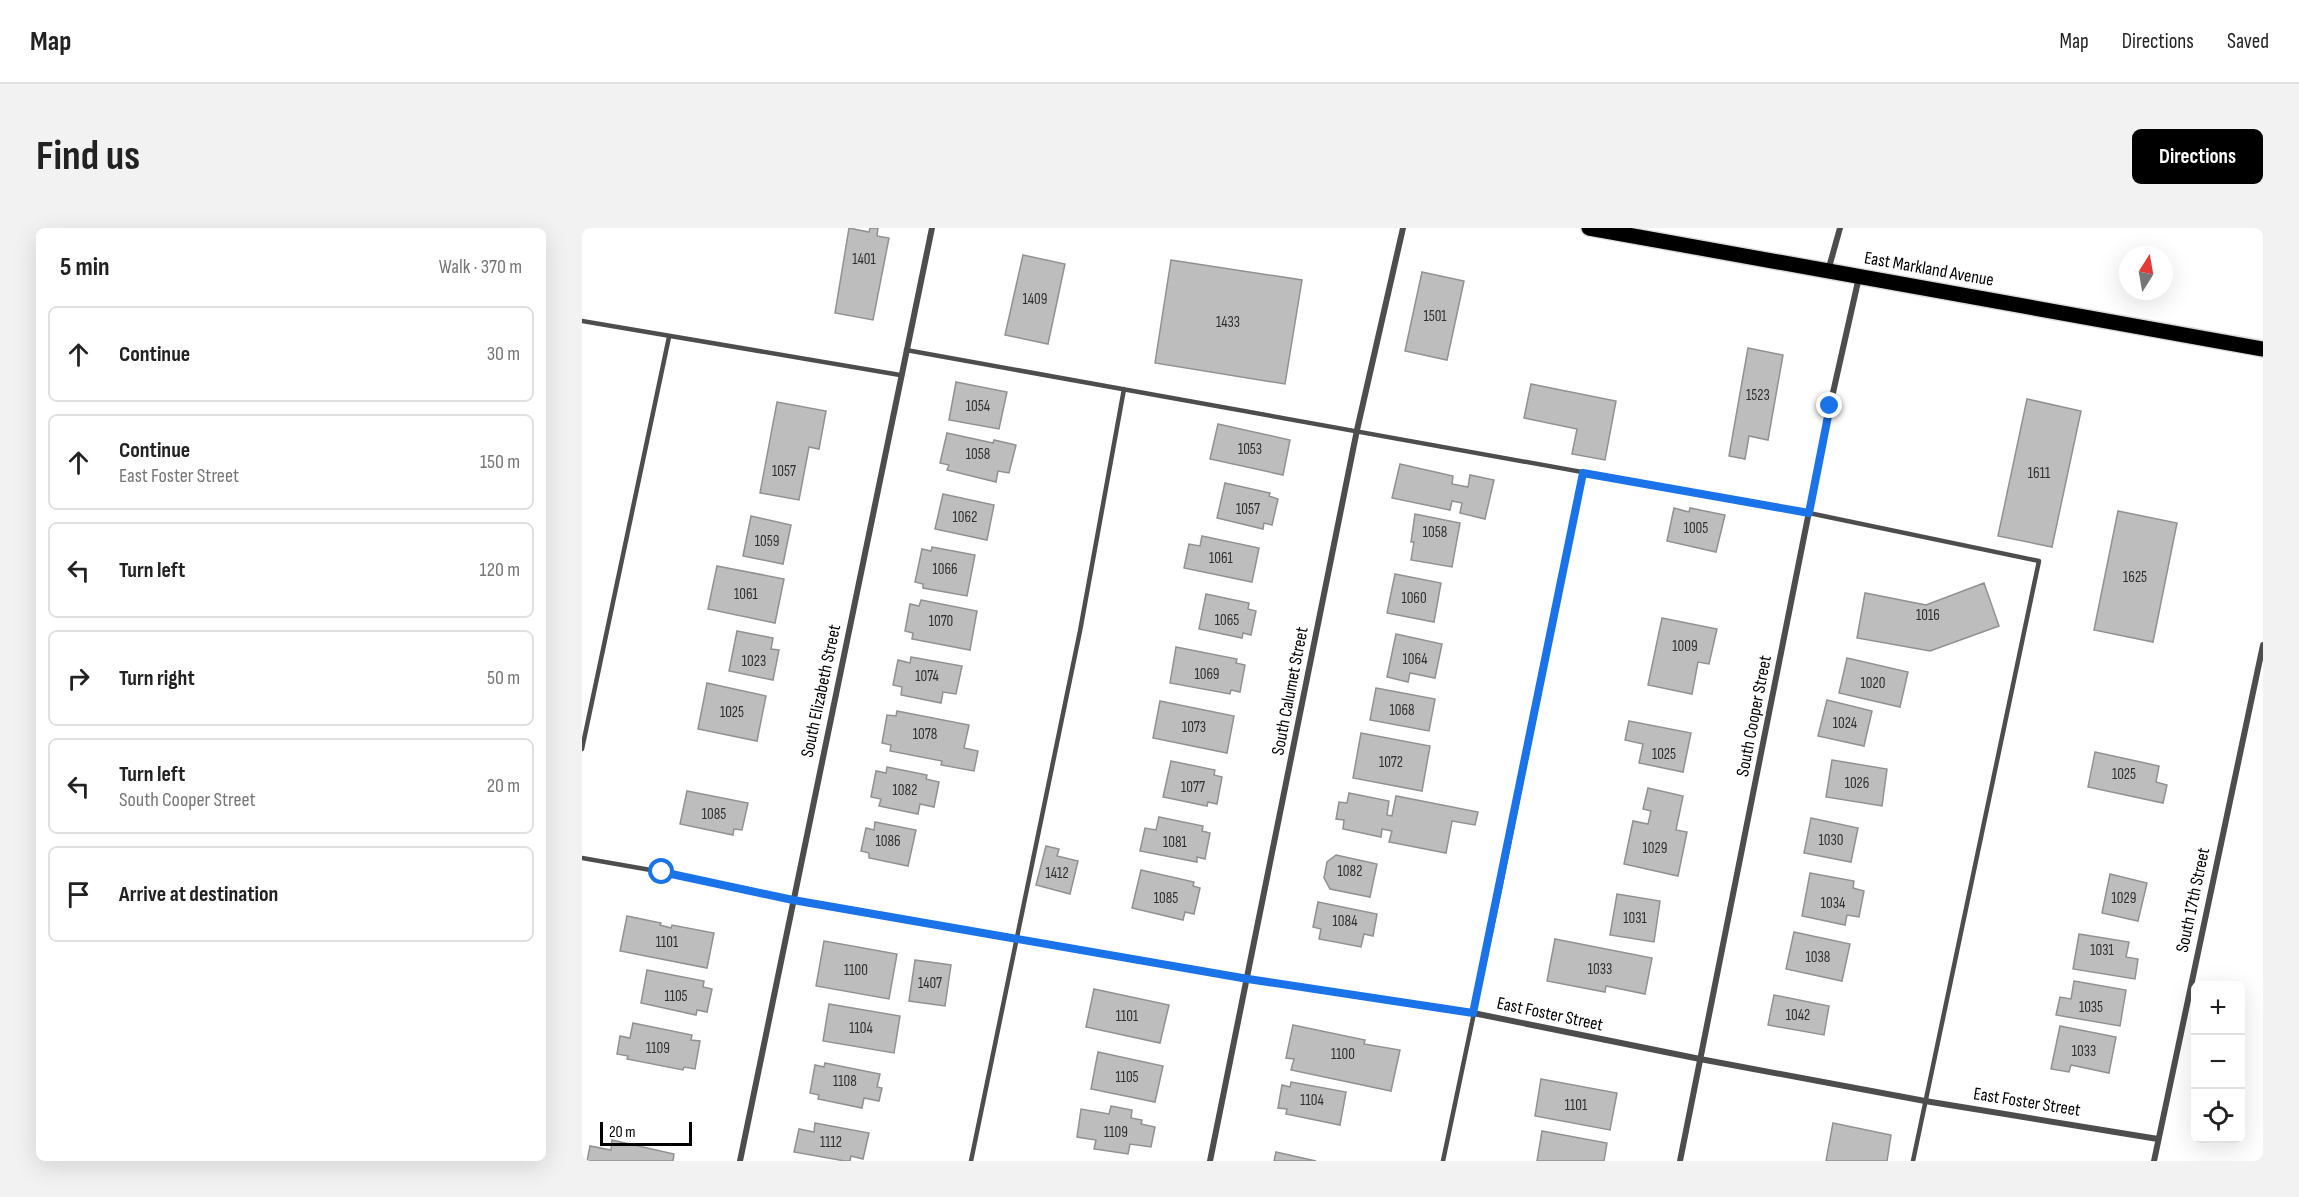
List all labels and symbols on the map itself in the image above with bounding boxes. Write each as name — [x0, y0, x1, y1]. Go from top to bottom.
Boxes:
north arrow — [2119, 246, 2173, 300]
street label: East Markland Avenue — [1863, 247, 1995, 291]
house number: 1401 — [852, 250, 876, 269]
house number: 1409 — [1023, 290, 1047, 309]
house number: 1501 — [1423, 307, 1447, 326]
house number: 1433 — [1216, 313, 1240, 332]
house number: 1523 — [1746, 386, 1770, 405]
route end — [1816, 392, 1842, 418]
house number: 1054 — [966, 397, 990, 416]
house number: 1053 — [1238, 440, 1262, 459]
house number: 1058 — [966, 445, 990, 464]
house number: 1057 — [772, 462, 796, 481]
house number: 1611 — [2028, 464, 2051, 483]
house number: 1057 — [1236, 500, 1260, 519]
house number: 1062 — [953, 508, 977, 527]
house number: 1005 — [1684, 519, 1708, 538]
house number: 1058 — [1423, 523, 1447, 542]
house number: 1059 — [755, 532, 779, 551]
house number: 1061 — [1209, 549, 1234, 568]
house number: 1066 — [932, 560, 958, 579]
house number: 1625 — [2123, 568, 2147, 587]
house number: 1061 — [734, 585, 759, 604]
house number: 1060 — [1401, 589, 1427, 608]
house number: 1016 — [1916, 606, 1940, 625]
house number: 1065 — [1215, 611, 1239, 630]
house number: 1070 — [929, 612, 953, 631]
street label: South Elizabeth Street — [797, 622, 845, 759]
street label: South Calumet Street — [1267, 625, 1313, 757]
house number: 1009 — [1672, 637, 1698, 656]
house number: 1064 — [1402, 650, 1428, 669]
house number: 1023 — [742, 652, 766, 671]
street label: South Cooper Street — [1732, 653, 1776, 778]
house number: 1069 — [1194, 665, 1220, 684]
house number: 1074 — [915, 667, 939, 686]
house number: 1020 — [1861, 674, 1885, 693]
house number: 1068 — [1389, 701, 1415, 720]
house number: 1025 — [720, 703, 744, 722]
house number: 1024 — [1833, 714, 1857, 733]
house number: 1073 — [1182, 718, 1206, 737]
house number: 1078 — [913, 725, 937, 744]
house number: 1025 — [1652, 745, 1676, 764]
house number: 1072 — [1379, 753, 1403, 772]
house number: 1025 — [2112, 765, 2136, 784]
house number: 1026 — [1845, 774, 1869, 793]
house number: 1077 — [1181, 778, 1205, 797]
house number: 1082 — [893, 781, 917, 800]
house number: 1085 — [702, 805, 726, 824]
house number: 1030 — [1819, 831, 1843, 850]
house number: 1086 — [875, 832, 901, 851]
house number: 1081 — [1163, 833, 1188, 852]
house number: 1029 — [1643, 839, 1667, 858]
street label: South 17th Street — [2172, 845, 2214, 954]
route start — [648, 858, 674, 884]
house number: 1082 — [1338, 862, 1362, 881]
house number: 1412 — [1045, 864, 1069, 883]
house number: 1085 — [1154, 889, 1178, 908]
house number: 1029 — [2112, 889, 2136, 908]
house number: 1034 — [1821, 894, 1845, 913]
house number: 1031 — [1623, 909, 1647, 928]
house number: 1084 — [1332, 912, 1358, 931]
house number: 1101 — [656, 933, 679, 952]
house number: 1031 — [2090, 941, 2114, 960]
house number: 1038 — [1806, 948, 1830, 967]
house number: 1033 — [1588, 960, 1612, 979]
house number: 1100 — [844, 961, 868, 980]
house number: 1407 — [918, 974, 942, 993]
house number: 1105 — [664, 987, 688, 1006]
street label: East Foster Street — [1495, 993, 1605, 1036]
house number: 1035 — [2079, 998, 2103, 1017]
house number: 1042 — [1786, 1006, 1810, 1025]
house number: 1101 — [1116, 1007, 1139, 1026]
house number: 1104 — [849, 1019, 873, 1038]
house number: 1109 — [646, 1039, 670, 1058]
house number: 1033 — [2072, 1042, 2096, 1061]
house number: 1100 — [1331, 1045, 1355, 1064]
house number: 1105 — [1115, 1068, 1139, 1087]
house number: 1108 — [833, 1072, 857, 1091]
street label: East Foster Street — [1972, 1083, 2082, 1121]
house number: 1104 — [1300, 1091, 1324, 1110]
house number: 1101 — [1565, 1096, 1588, 1115]
scale bar — [600, 1119, 692, 1146]
house number: 1109 — [1104, 1123, 1128, 1142]
house number: 1112 — [820, 1133, 842, 1152]

